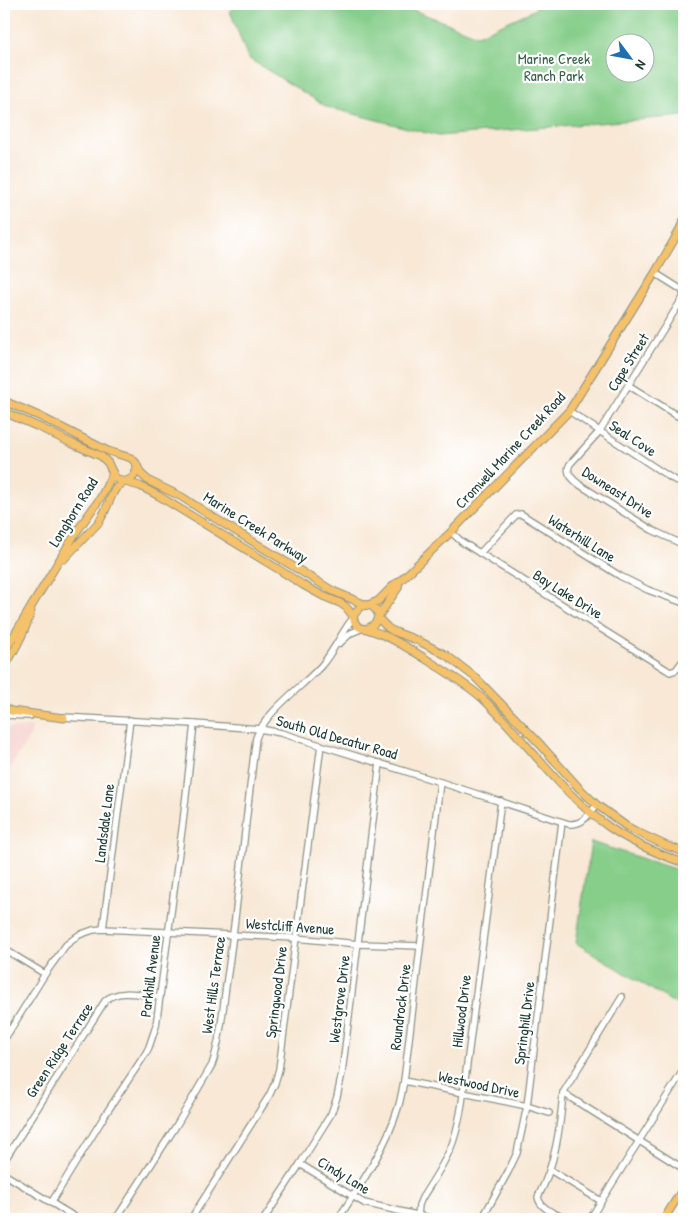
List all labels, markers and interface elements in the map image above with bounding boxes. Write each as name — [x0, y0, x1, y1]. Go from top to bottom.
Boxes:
north arrow — [606, 32, 656, 82]
park label: Marine Creek Ranch Park — [518, 48, 590, 86]
text: N — [631, 57, 651, 74]
street label: Cape Street — [602, 328, 655, 395]
street label: Cromwell Marine Creek Road — [450, 387, 570, 513]
street label: Seal Cove — [605, 415, 661, 461]
street label: Downeast Drive — [578, 461, 658, 523]
street label: Longhorn Road — [43, 473, 103, 551]
street label: Marine Creek Parkway — [200, 486, 312, 568]
street label: Waterhill Lane — [544, 509, 620, 567]
street label: Bay Lake Drive — [529, 564, 607, 624]
street label: South Old Decatur Road — [274, 710, 400, 764]
street label: Landsdale Lane — [89, 782, 119, 864]
street label: Westcliff Avenue — [245, 912, 335, 940]
street label: Parkhill Avenue — [135, 934, 165, 1018]
street label: West Hills Terrace — [196, 935, 230, 1035]
street label: Springwood Drive — [260, 945, 292, 1039]
street label: Westgrove Drive — [323, 954, 355, 1044]
street label: Roundrock Drive — [384, 963, 416, 1051]
street label: Hillwood Drive — [446, 973, 476, 1049]
street label: Springhill Drive — [508, 980, 540, 1066]
street label: Green Ridge Terrace — [20, 998, 98, 1102]
street label: Westwood Drive — [436, 1065, 522, 1103]
street label: Cindy Lane — [314, 1151, 374, 1199]

